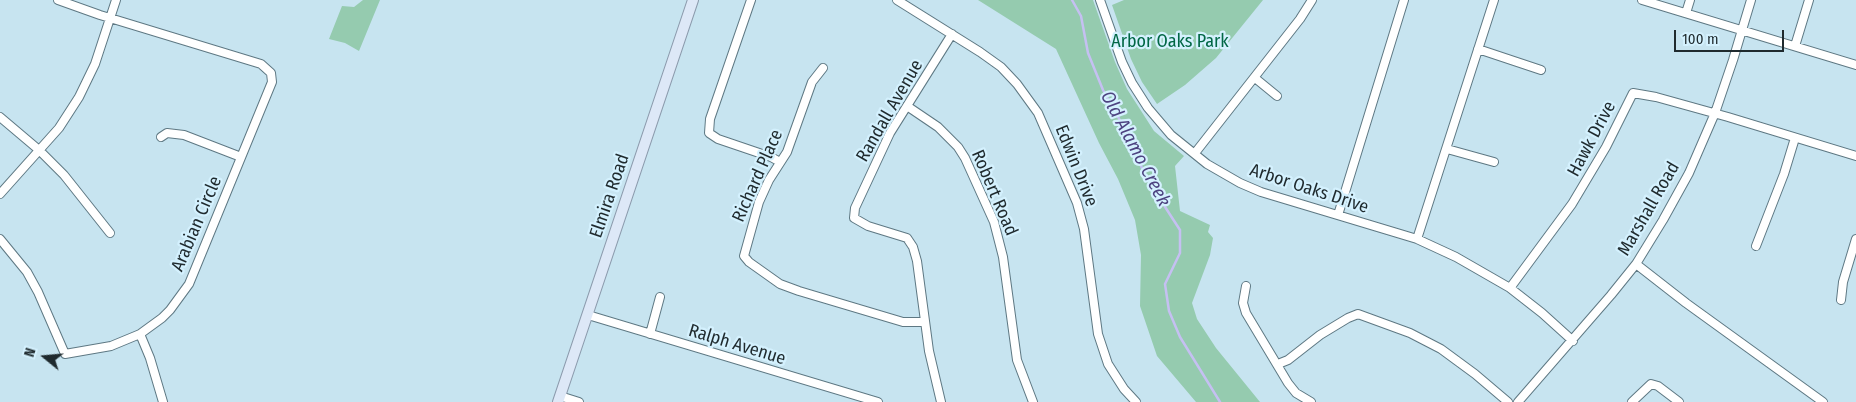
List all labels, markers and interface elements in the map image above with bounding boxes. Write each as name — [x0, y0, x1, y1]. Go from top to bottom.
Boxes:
scale bar — [1676, 20, 1786, 52]
text: 100 m — [1682, 30, 1719, 48]
park label: Arbor Oaks Park — [1111, 31, 1229, 53]
street label: Randall Avenue — [852, 56, 928, 166]
water label: Old Alamo Creek — [1095, 87, 1175, 211]
street label: Hawk Drive — [1563, 98, 1621, 180]
street label: Edwin Drive — [1050, 122, 1102, 210]
street label: Richard Place — [728, 126, 788, 226]
street label: Robert Road — [966, 147, 1022, 239]
street label: Elmira Road — [586, 151, 634, 241]
street label: Marshall Road — [1614, 158, 1684, 260]
street label: Arbor Oaks Drive — [1247, 160, 1371, 218]
street label: Arabian Circle — [167, 173, 227, 275]
street label: Ralph Avenue — [686, 320, 788, 370]
north arrow — [20, 332, 70, 382]
text: N — [21, 346, 40, 359]

